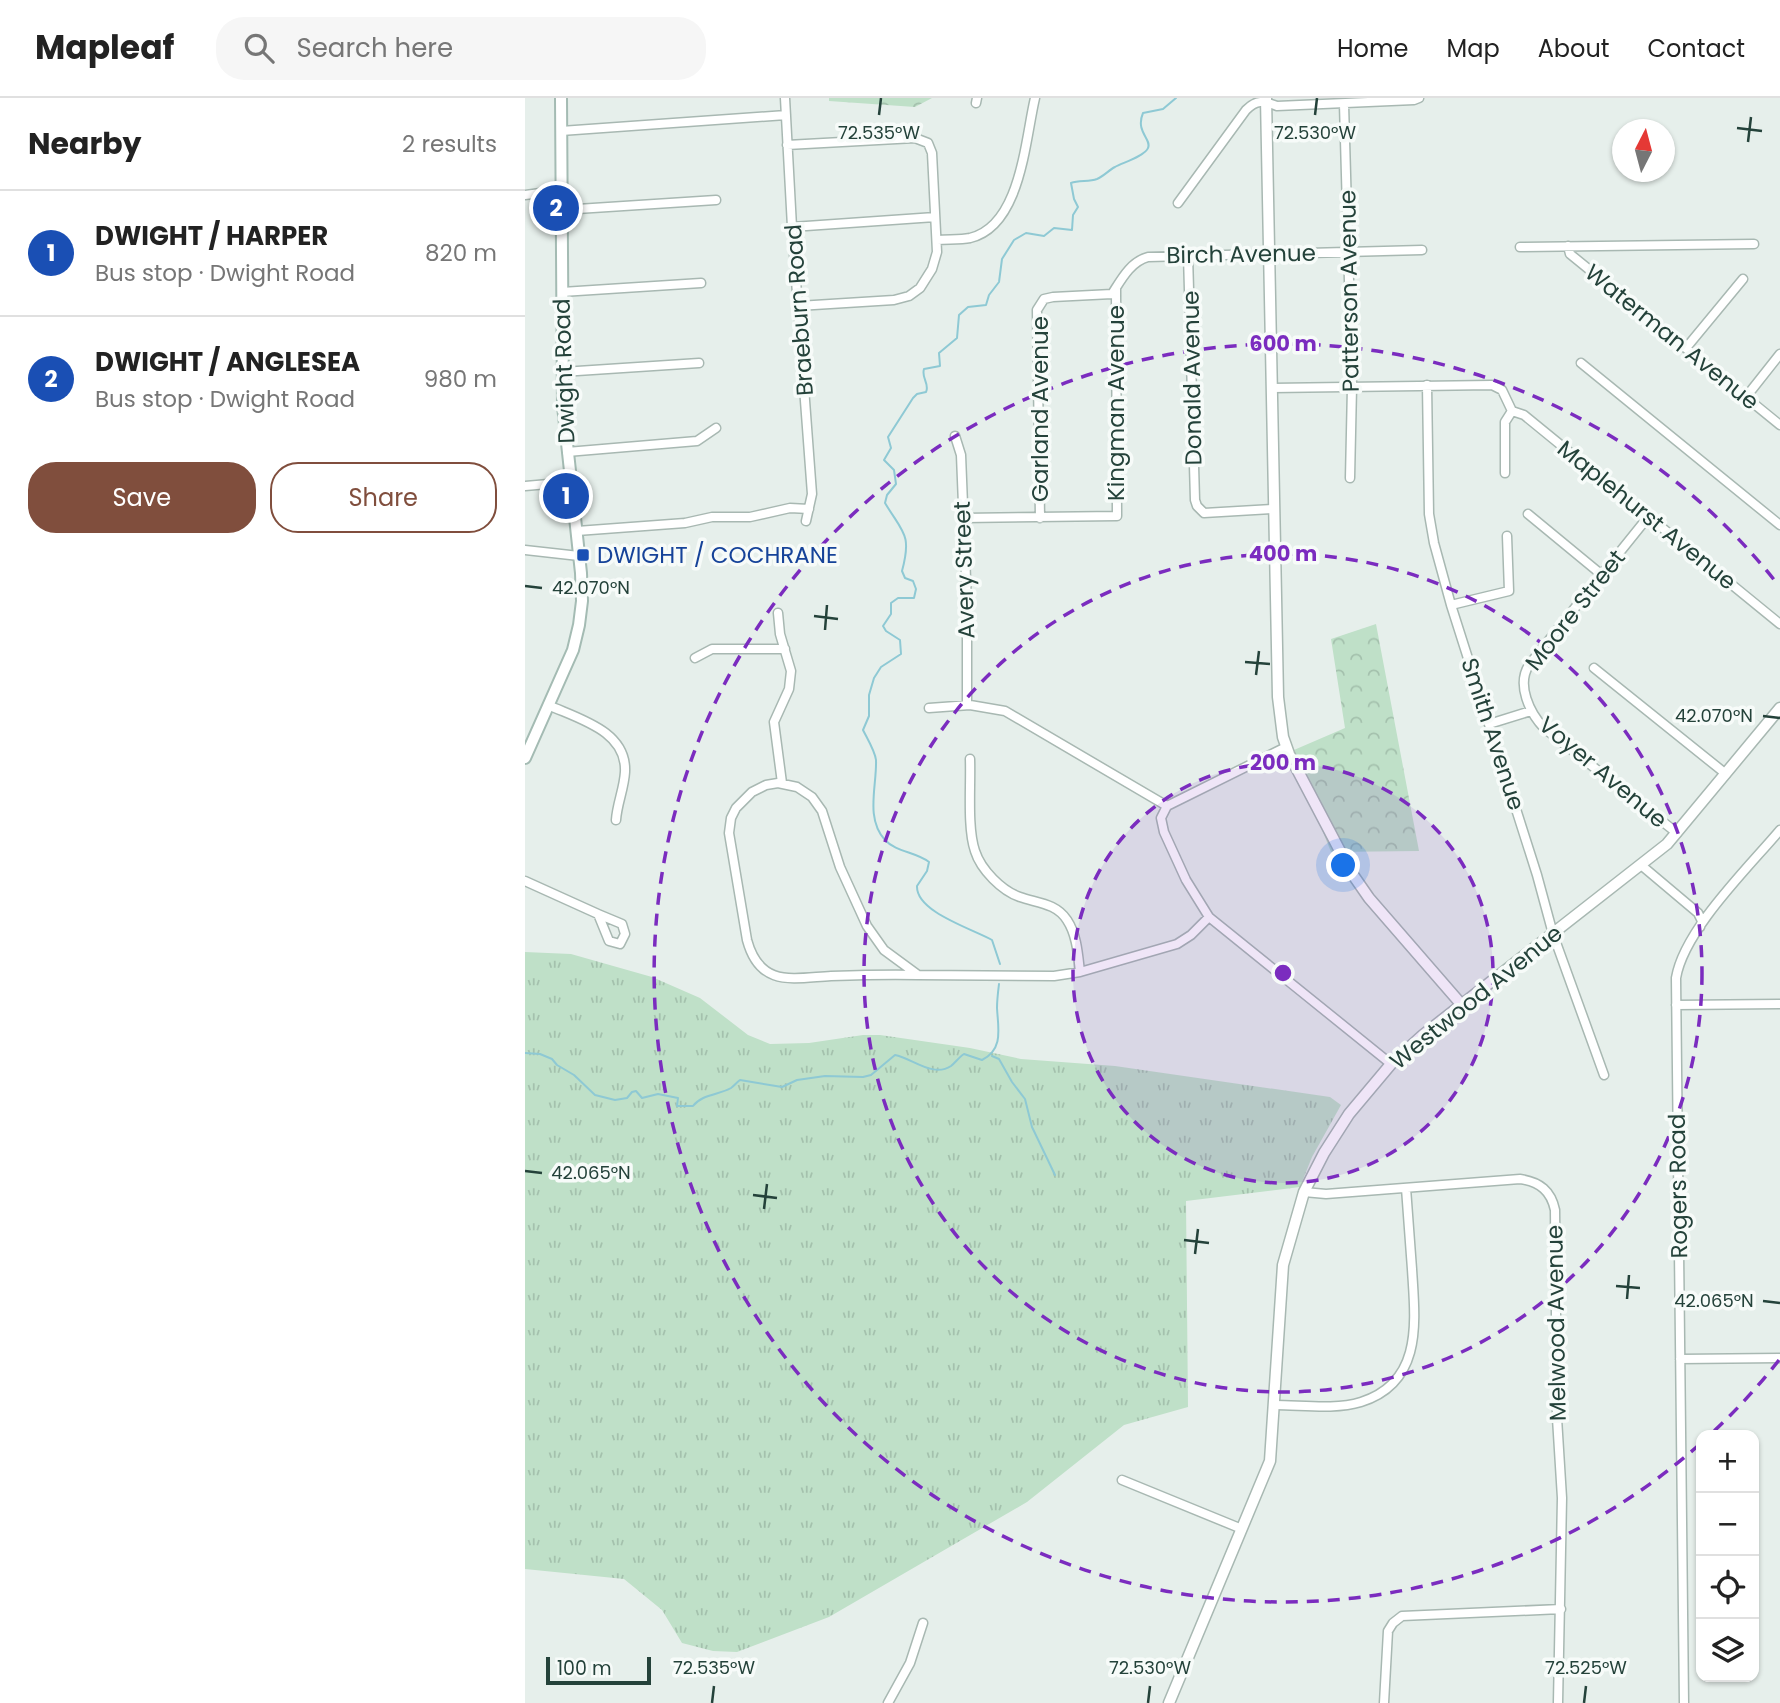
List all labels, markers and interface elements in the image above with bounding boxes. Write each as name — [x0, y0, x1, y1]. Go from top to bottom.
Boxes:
search box — [216, 17, 706, 80]
text: Mapleaf — [35, 24, 174, 71]
icon: search — [240, 29, 278, 67]
text: Search here — [296, 30, 453, 66]
text: Home — [1337, 32, 1409, 65]
text: Map — [1447, 32, 1500, 65]
text: About — [1538, 32, 1609, 65]
text: Contact — [1647, 32, 1745, 65]
north arrow — [1612, 119, 1675, 182]
text: 72.535°W — [838, 120, 920, 145]
text: 72.530°W — [1274, 120, 1356, 145]
text: Nearby — [28, 122, 142, 165]
text: 2 results — [402, 128, 497, 160]
pin: 2 — [533, 182, 579, 234]
street label: Patterson Avenue — [1331, 190, 1367, 392]
text: DWIGHT / HARPER — [95, 218, 328, 254]
street label: Braeburn Road — [777, 223, 821, 397]
text: 1 — [47, 237, 55, 269]
text: 820 m — [425, 237, 497, 269]
street label: Birch Avenue — [1166, 237, 1316, 271]
text: Bus stop · Dwight Road — [95, 257, 355, 289]
street label: Waterman Avenue — [1578, 257, 1766, 417]
street label: Donald Avenue — [1174, 290, 1210, 466]
street label: Dwight Road — [545, 298, 583, 444]
street label: Kingman Avenue — [1100, 305, 1132, 501]
street label: Garland Avenue — [1024, 316, 1056, 502]
text: 600 m — [1249, 329, 1317, 358]
text: DWIGHT / ANGLESEA — [95, 344, 360, 380]
text: 2 — [44, 363, 58, 395]
text: 980 m — [424, 363, 497, 395]
text: Bus stop · Dwight Road — [95, 383, 355, 415]
street label: Maplehurst Avenue — [1551, 433, 1743, 597]
button: Save — [28, 462, 256, 533]
button: Share — [270, 462, 497, 533]
pin: 1 — [543, 470, 589, 522]
street label: Avery Street — [946, 501, 982, 639]
place label: DWIGHT / COCHRANE — [597, 539, 838, 571]
text: 400 m — [1249, 539, 1317, 568]
street label: Moore Street — [1518, 543, 1632, 677]
marker: DWIGHT / COCHRANE — [575, 547, 591, 563]
text: 42.070°N — [552, 575, 630, 600]
street label: Smith Avenue — [1453, 654, 1533, 814]
text: 42.070°N — [1675, 703, 1753, 728]
street label: Voyer Avenue — [1532, 709, 1674, 835]
text: 200 m — [1250, 748, 1316, 777]
your location — [1326, 848, 1360, 882]
street label: Westwood Avenue — [1383, 917, 1569, 1077]
centre of rings — [1271, 961, 1295, 985]
street label: Rogers Road — [1661, 1113, 1695, 1259]
text: 42.065°N — [551, 1160, 631, 1185]
street label: Melwood Avenue — [1538, 1225, 1574, 1421]
text: 42.065°N — [1674, 1288, 1754, 1313]
map controls — [1696, 1430, 1759, 1682]
button: + — [1696, 1430, 1759, 1493]
button: − — [1696, 1493, 1759, 1556]
button: locate — [1696, 1556, 1759, 1619]
button: layers — [1696, 1619, 1759, 1682]
scale bar — [546, 1654, 651, 1686]
text: 100 m — [557, 1655, 612, 1682]
text: 72.535°W — [673, 1655, 755, 1680]
text: 72.530°W — [1109, 1655, 1191, 1680]
text: 72.525°W — [1545, 1655, 1627, 1680]

